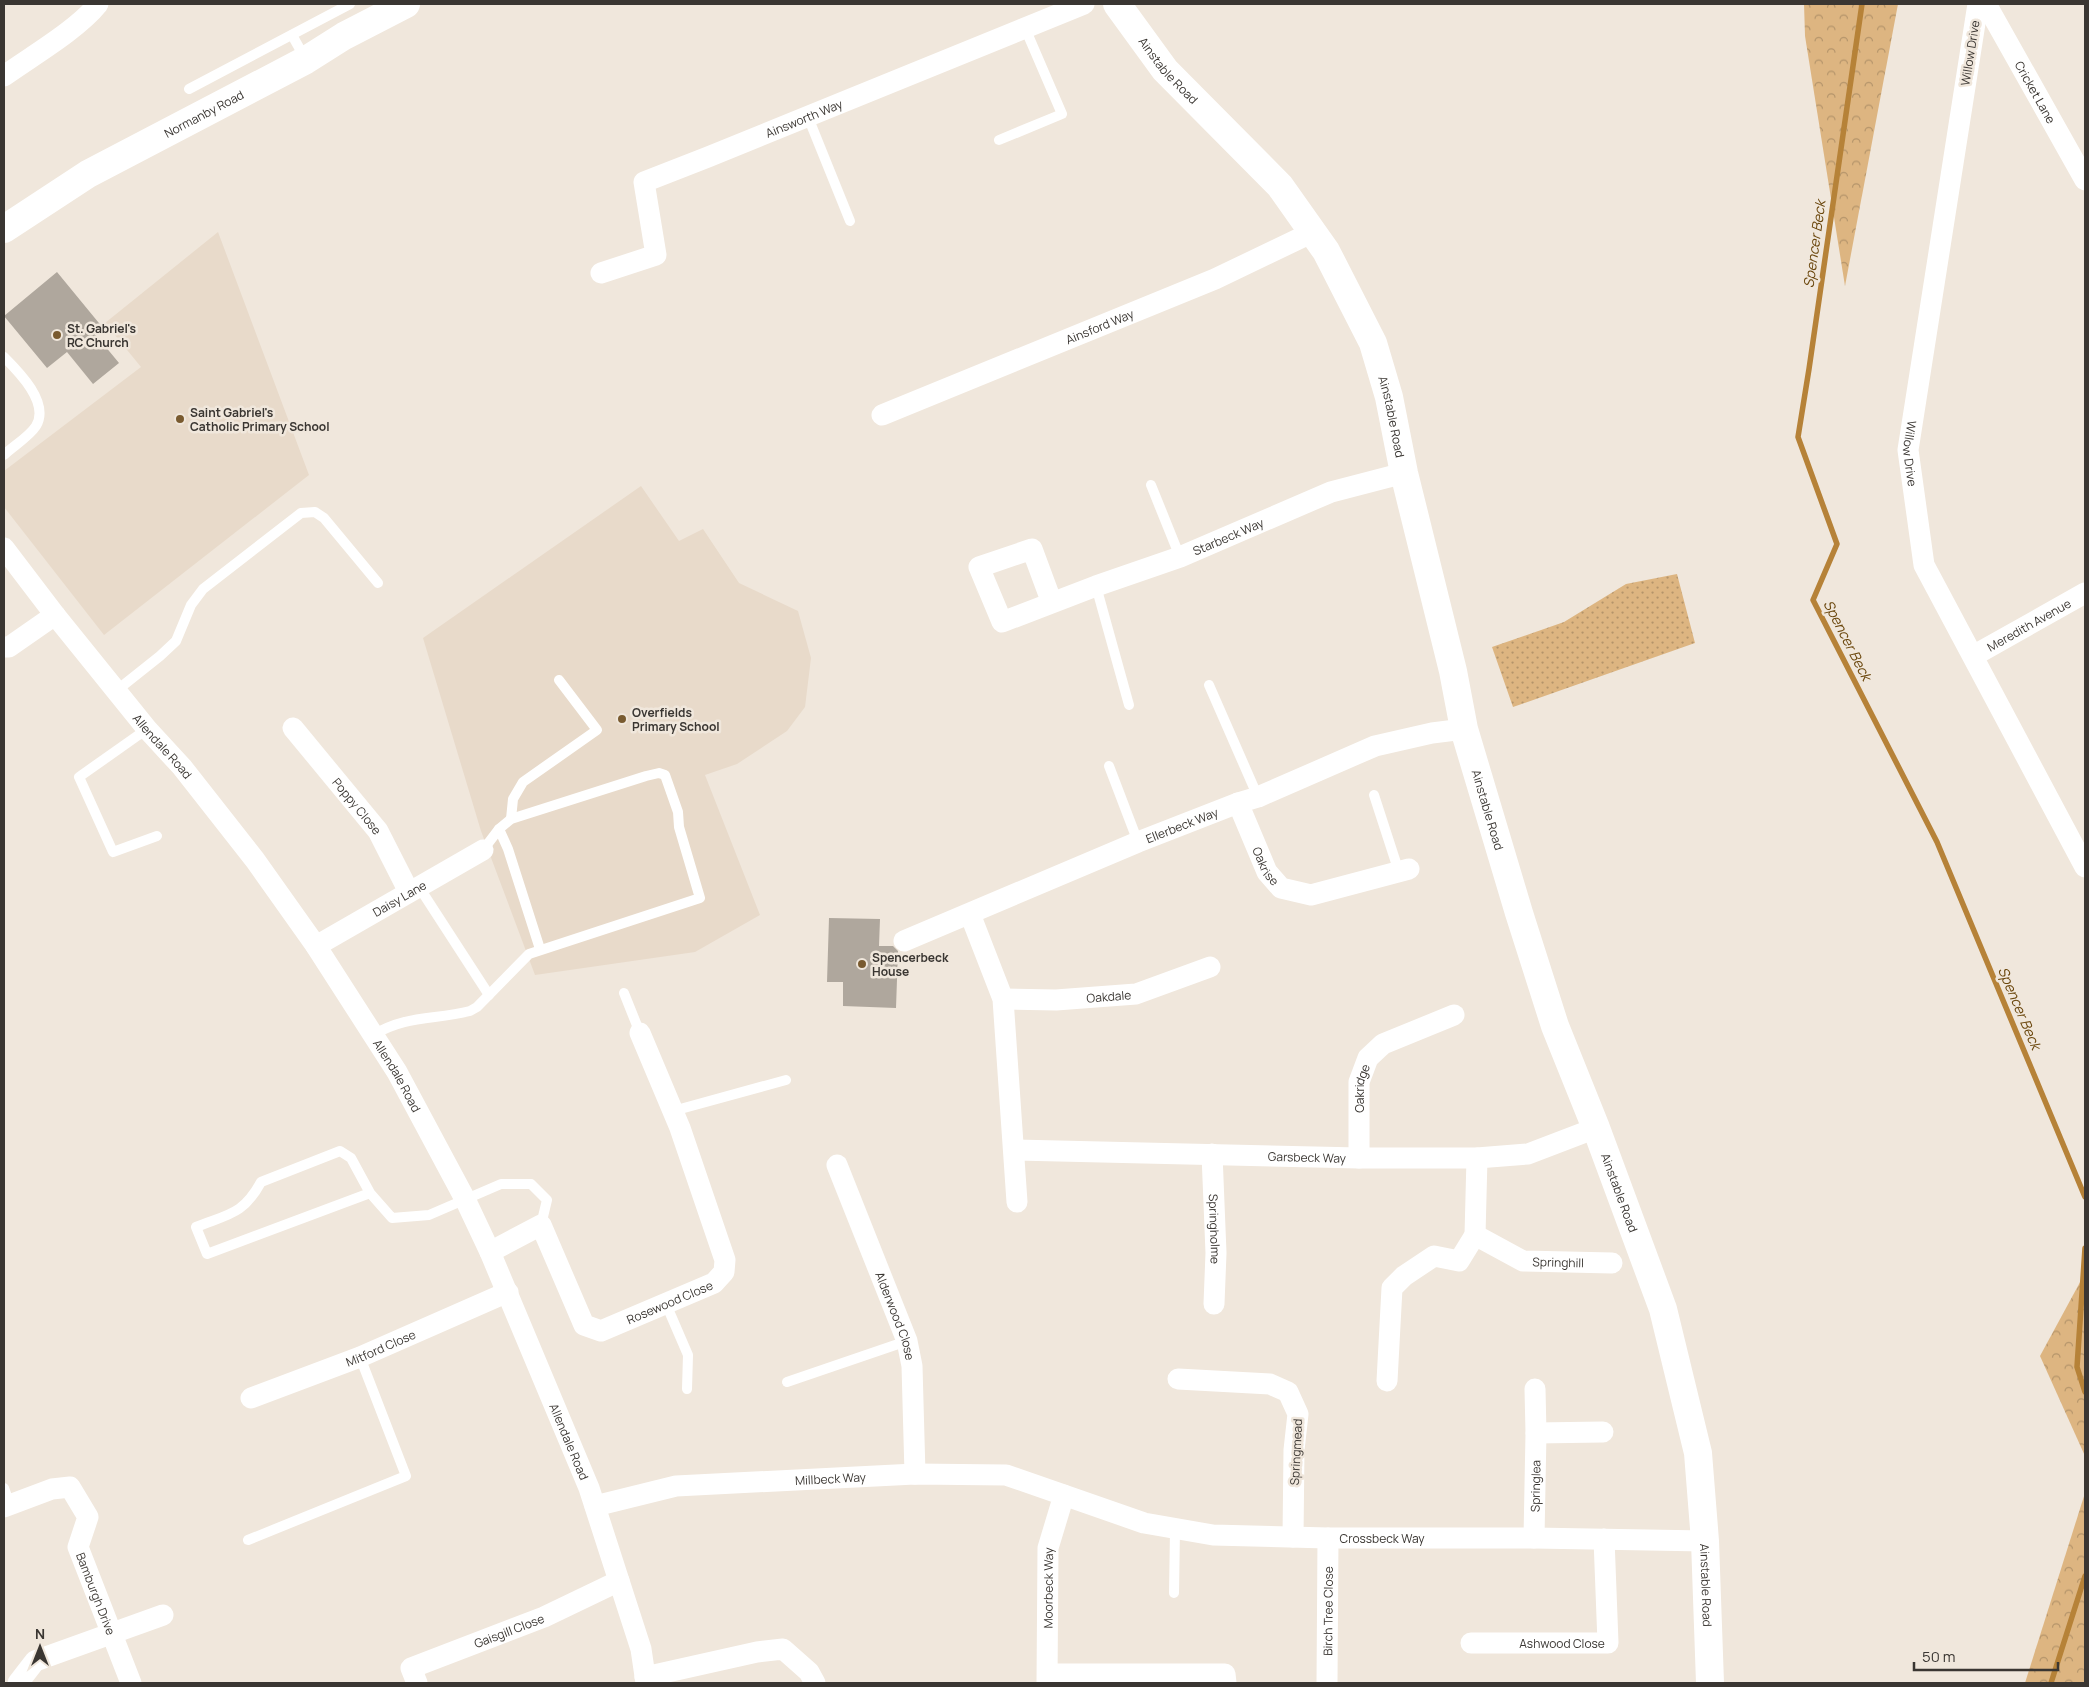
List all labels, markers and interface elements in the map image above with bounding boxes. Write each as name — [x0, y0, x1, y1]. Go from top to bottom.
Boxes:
street label: Willow Drive — [1956, 19, 1984, 87]
street label: Ainstable Road — [1135, 33, 1202, 107]
street label: Cricket Lane — [2011, 58, 2060, 126]
street label: Normanby Road — [161, 86, 247, 141]
street label: Ainsworth Way — [763, 94, 845, 141]
water label: Spencer Beck — [1798, 197, 1830, 289]
street label: Ainsford Way — [1063, 304, 1137, 348]
place label: St. Gabriel's RC Church — [67, 320, 136, 351]
marker: St. Gabriel's RC Church — [51, 329, 63, 341]
street label: Ainstable Road — [1375, 374, 1409, 459]
place label: Saint Gabriel's Catholic Primary School — [190, 404, 330, 435]
marker: Saint Gabriel's Catholic Primary School — [174, 413, 186, 425]
street label: Willow Drive — [1899, 420, 1921, 487]
street label: Starbeck Way — [1190, 513, 1267, 559]
street label: Meredith Avenue — [1984, 594, 2074, 655]
water label: Spencer Beck — [1820, 596, 1877, 685]
place label: Overfields Primary School — [632, 704, 720, 735]
street label: Allendale Road — [129, 710, 196, 782]
marker: Overfields Primary School — [616, 713, 628, 725]
street label: Ainstable Road — [1468, 767, 1508, 852]
street label: Poppy Close — [329, 774, 386, 838]
street label: Ellerbeck Way — [1143, 803, 1221, 847]
street label: Oakrise — [1249, 844, 1283, 889]
street label: Daisy Lane — [369, 876, 429, 920]
place label: Spencerbeck House — [872, 949, 949, 980]
marker: Spencerbeck House — [856, 958, 868, 970]
water label: Spencer Beck — [1994, 964, 2047, 1054]
street label: Oakdale — [1086, 986, 1132, 1006]
street label: Allendale Road — [369, 1036, 425, 1115]
street label: Oakridge — [1350, 1061, 1374, 1113]
street label: Garsbeck Way — [1268, 1147, 1347, 1166]
street label: Ainstable Road — [1597, 1151, 1642, 1234]
street label: Springholme — [1205, 1194, 1225, 1264]
street label: Springhill — [1532, 1253, 1584, 1271]
street label: Alderwood Close — [872, 1269, 919, 1362]
street label: Rosewood Close — [624, 1276, 715, 1328]
street label: Mitford Close — [343, 1325, 418, 1370]
street label: Allendale Road — [546, 1401, 593, 1482]
street label: Springmead — [1286, 1418, 1306, 1486]
street label: Springlea — [1526, 1460, 1544, 1512]
street label: Millbeck Way — [794, 1468, 867, 1489]
street label: Crossbeck Way — [1340, 1530, 1425, 1547]
street label: Ainstable Road — [1697, 1543, 1717, 1627]
street label: Moorbeck Way — [1039, 1547, 1057, 1629]
street label: Bamburgh Drive — [72, 1550, 120, 1637]
street label: Birch Tree Close — [1319, 1566, 1336, 1656]
street label: Gaisgill Close — [471, 1609, 546, 1652]
north arrow — [15, 1622, 65, 1672]
text: N — [35, 1624, 45, 1643]
street label: Ashwood Close — [1519, 1635, 1605, 1652]
scale bar — [1914, 1640, 2058, 1672]
text: 50 m — [1922, 1646, 1956, 1667]

